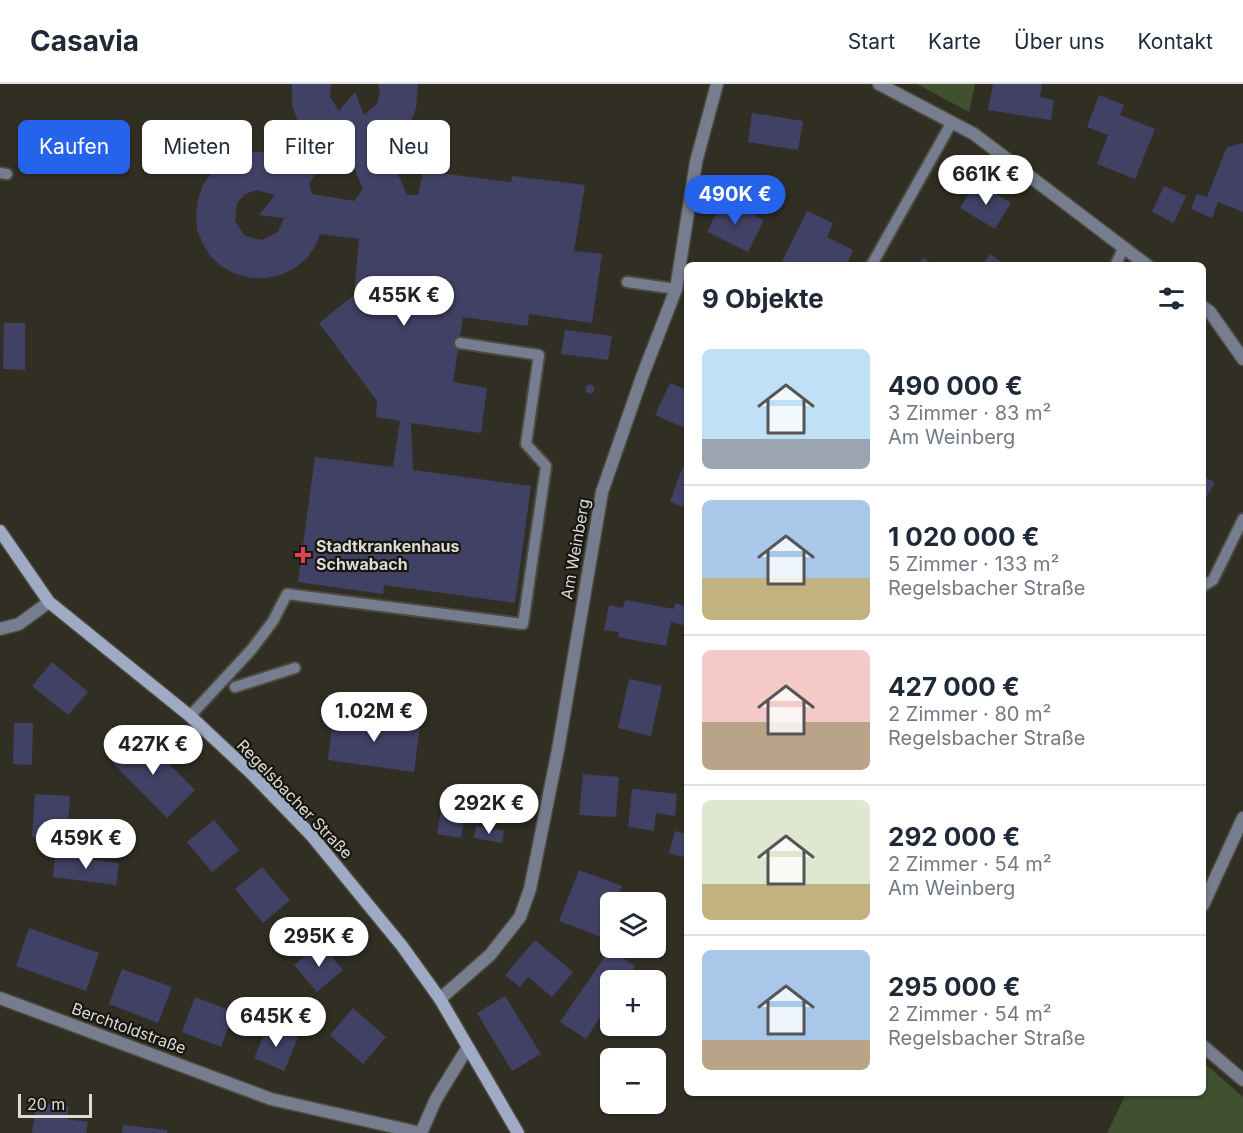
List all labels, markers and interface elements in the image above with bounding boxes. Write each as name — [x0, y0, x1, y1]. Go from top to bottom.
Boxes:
text: Casavia — [30, 24, 139, 58]
text: Start — [848, 29, 895, 54]
text: Karte — [928, 29, 981, 54]
text: Über uns — [1014, 29, 1105, 54]
text: Kontakt — [1138, 29, 1213, 54]
chip: Kaufen — [18, 120, 130, 174]
chip: Mieten — [142, 120, 252, 174]
chip: Filter — [264, 120, 355, 174]
chip: Neu — [367, 120, 450, 174]
pin: 661K € — [937, 155, 1035, 206]
text: 661K € — [952, 162, 1020, 186]
pin: 490K € — [686, 175, 784, 226]
text: 490K € — [699, 182, 771, 206]
pin: 455K € — [355, 276, 453, 327]
icon: filters — [1155, 282, 1188, 315]
text: 455K € — [368, 283, 440, 307]
text: 9 Objekte — [702, 283, 824, 314]
text: 490 000 € — [888, 370, 1023, 401]
icon: home — [750, 373, 822, 445]
text: 3 Zimmer · 83 m² — [888, 401, 1051, 425]
text: Am Weinberg — [888, 425, 1015, 449]
street label: Am Weinberg — [556, 497, 594, 601]
text: 1 020 000 € — [888, 521, 1040, 552]
icon: home — [750, 524, 822, 596]
place label: Stadtkrankenhaus Schwabach — [316, 536, 459, 574]
marker: Stadtkrankenhaus Schwabach — [294, 546, 312, 564]
text: 5 Zimmer · 133 m² — [888, 552, 1059, 576]
text: Regelsbacher Straße — [888, 576, 1085, 600]
text: 427 000 € — [888, 671, 1020, 702]
icon: home — [750, 674, 822, 746]
pin: 1.02M € — [319, 692, 429, 743]
text: 1.02M € — [335, 699, 413, 723]
text: 2 Zimmer · 80 m² — [888, 702, 1051, 726]
pin: 427K € — [104, 725, 202, 776]
text: Regelsbacher Straße — [888, 726, 1085, 750]
text: 427K € — [118, 732, 188, 756]
street label: Regelsbacher Straße — [233, 735, 357, 863]
pin: 292K € — [440, 784, 538, 835]
text: 292K € — [454, 791, 525, 815]
pin: 459K € — [37, 819, 135, 870]
text: 292 000 € — [888, 821, 1020, 852]
icon: home — [750, 824, 822, 896]
text: 459K € — [50, 826, 122, 850]
text: 2 Zimmer · 54 m² — [888, 852, 1052, 876]
text: Am Weinberg — [888, 876, 1015, 900]
map controls — [600, 892, 666, 1114]
button: layers — [600, 892, 666, 958]
pin: 295K € — [270, 917, 368, 968]
text: 295K € — [283, 924, 355, 948]
button: + — [600, 970, 666, 1036]
text: 295 000 € — [888, 971, 1021, 1002]
icon: home — [750, 974, 822, 1046]
pin: 645K € — [227, 997, 325, 1048]
street label: Berchtoldstraße — [69, 998, 189, 1058]
text: 2 Zimmer · 54 m² — [888, 1002, 1052, 1026]
text: 645K € — [240, 1004, 312, 1028]
text: Regelsbacher Straße — [888, 1026, 1085, 1050]
button: − — [600, 1048, 666, 1114]
scale bar — [18, 1091, 92, 1118]
text: 20 m — [27, 1094, 65, 1114]

